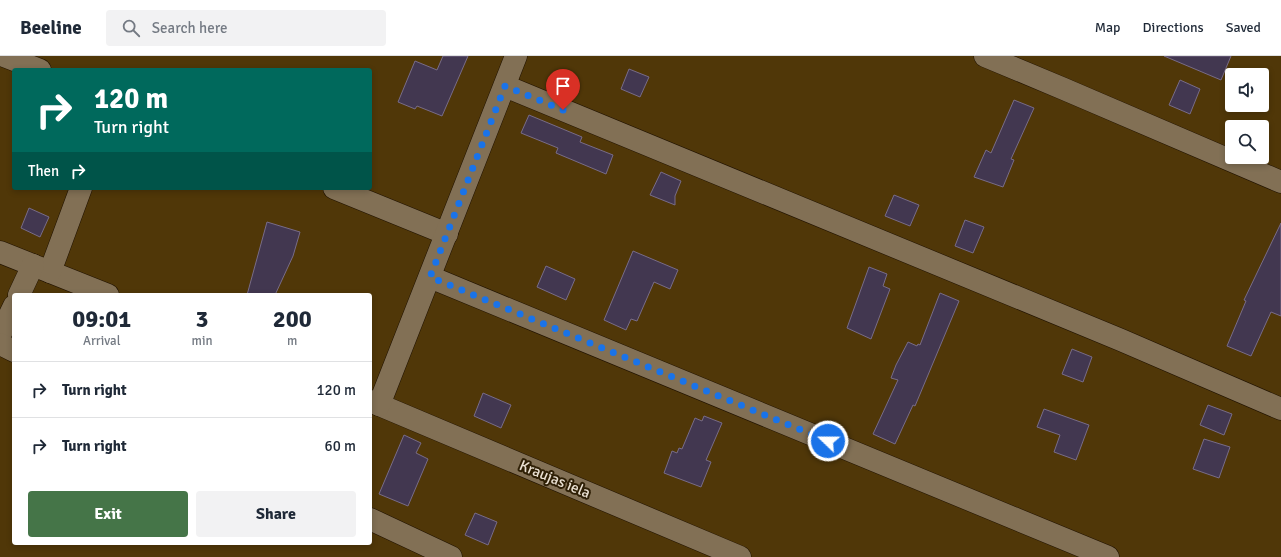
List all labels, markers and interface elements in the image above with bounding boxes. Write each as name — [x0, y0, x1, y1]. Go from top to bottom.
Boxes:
search box — [106, 10, 386, 46]
text: Beeline — [20, 16, 82, 40]
icon: search — [120, 17, 142, 39]
text: Search here — [152, 19, 227, 37]
text: Map — [1095, 19, 1121, 36]
text: Directions — [1143, 19, 1204, 36]
text: Saved — [1226, 19, 1261, 36]
map controls — [1225, 68, 1269, 164]
button: sound — [1225, 68, 1269, 112]
pin — [546, 69, 580, 110]
icon: arrive — [552, 75, 574, 97]
text: 120 m — [94, 82, 168, 116]
icon: right — [28, 84, 80, 136]
text: Turn right — [94, 116, 169, 138]
button: search — [1225, 120, 1269, 164]
icon: right — [67, 160, 89, 182]
text: Then — [28, 162, 59, 180]
text: 09:01 — [72, 304, 131, 334]
text: 3 — [196, 304, 208, 334]
text: 200 — [273, 304, 312, 334]
text: Arrival — [83, 333, 120, 349]
text: min — [192, 333, 213, 349]
text: m — [287, 333, 297, 349]
icon: right — [28, 379, 50, 401]
text: Turn right — [62, 381, 127, 399]
text: 120 m — [316, 381, 356, 399]
position arrow — [807, 420, 849, 462]
icon: right — [28, 435, 50, 457]
text: Turn right — [62, 437, 127, 455]
text: 60 m — [325, 437, 356, 455]
street label: Kraujas iela — [517, 456, 593, 502]
button: Exit — [28, 491, 188, 537]
button: Share — [196, 491, 356, 537]

